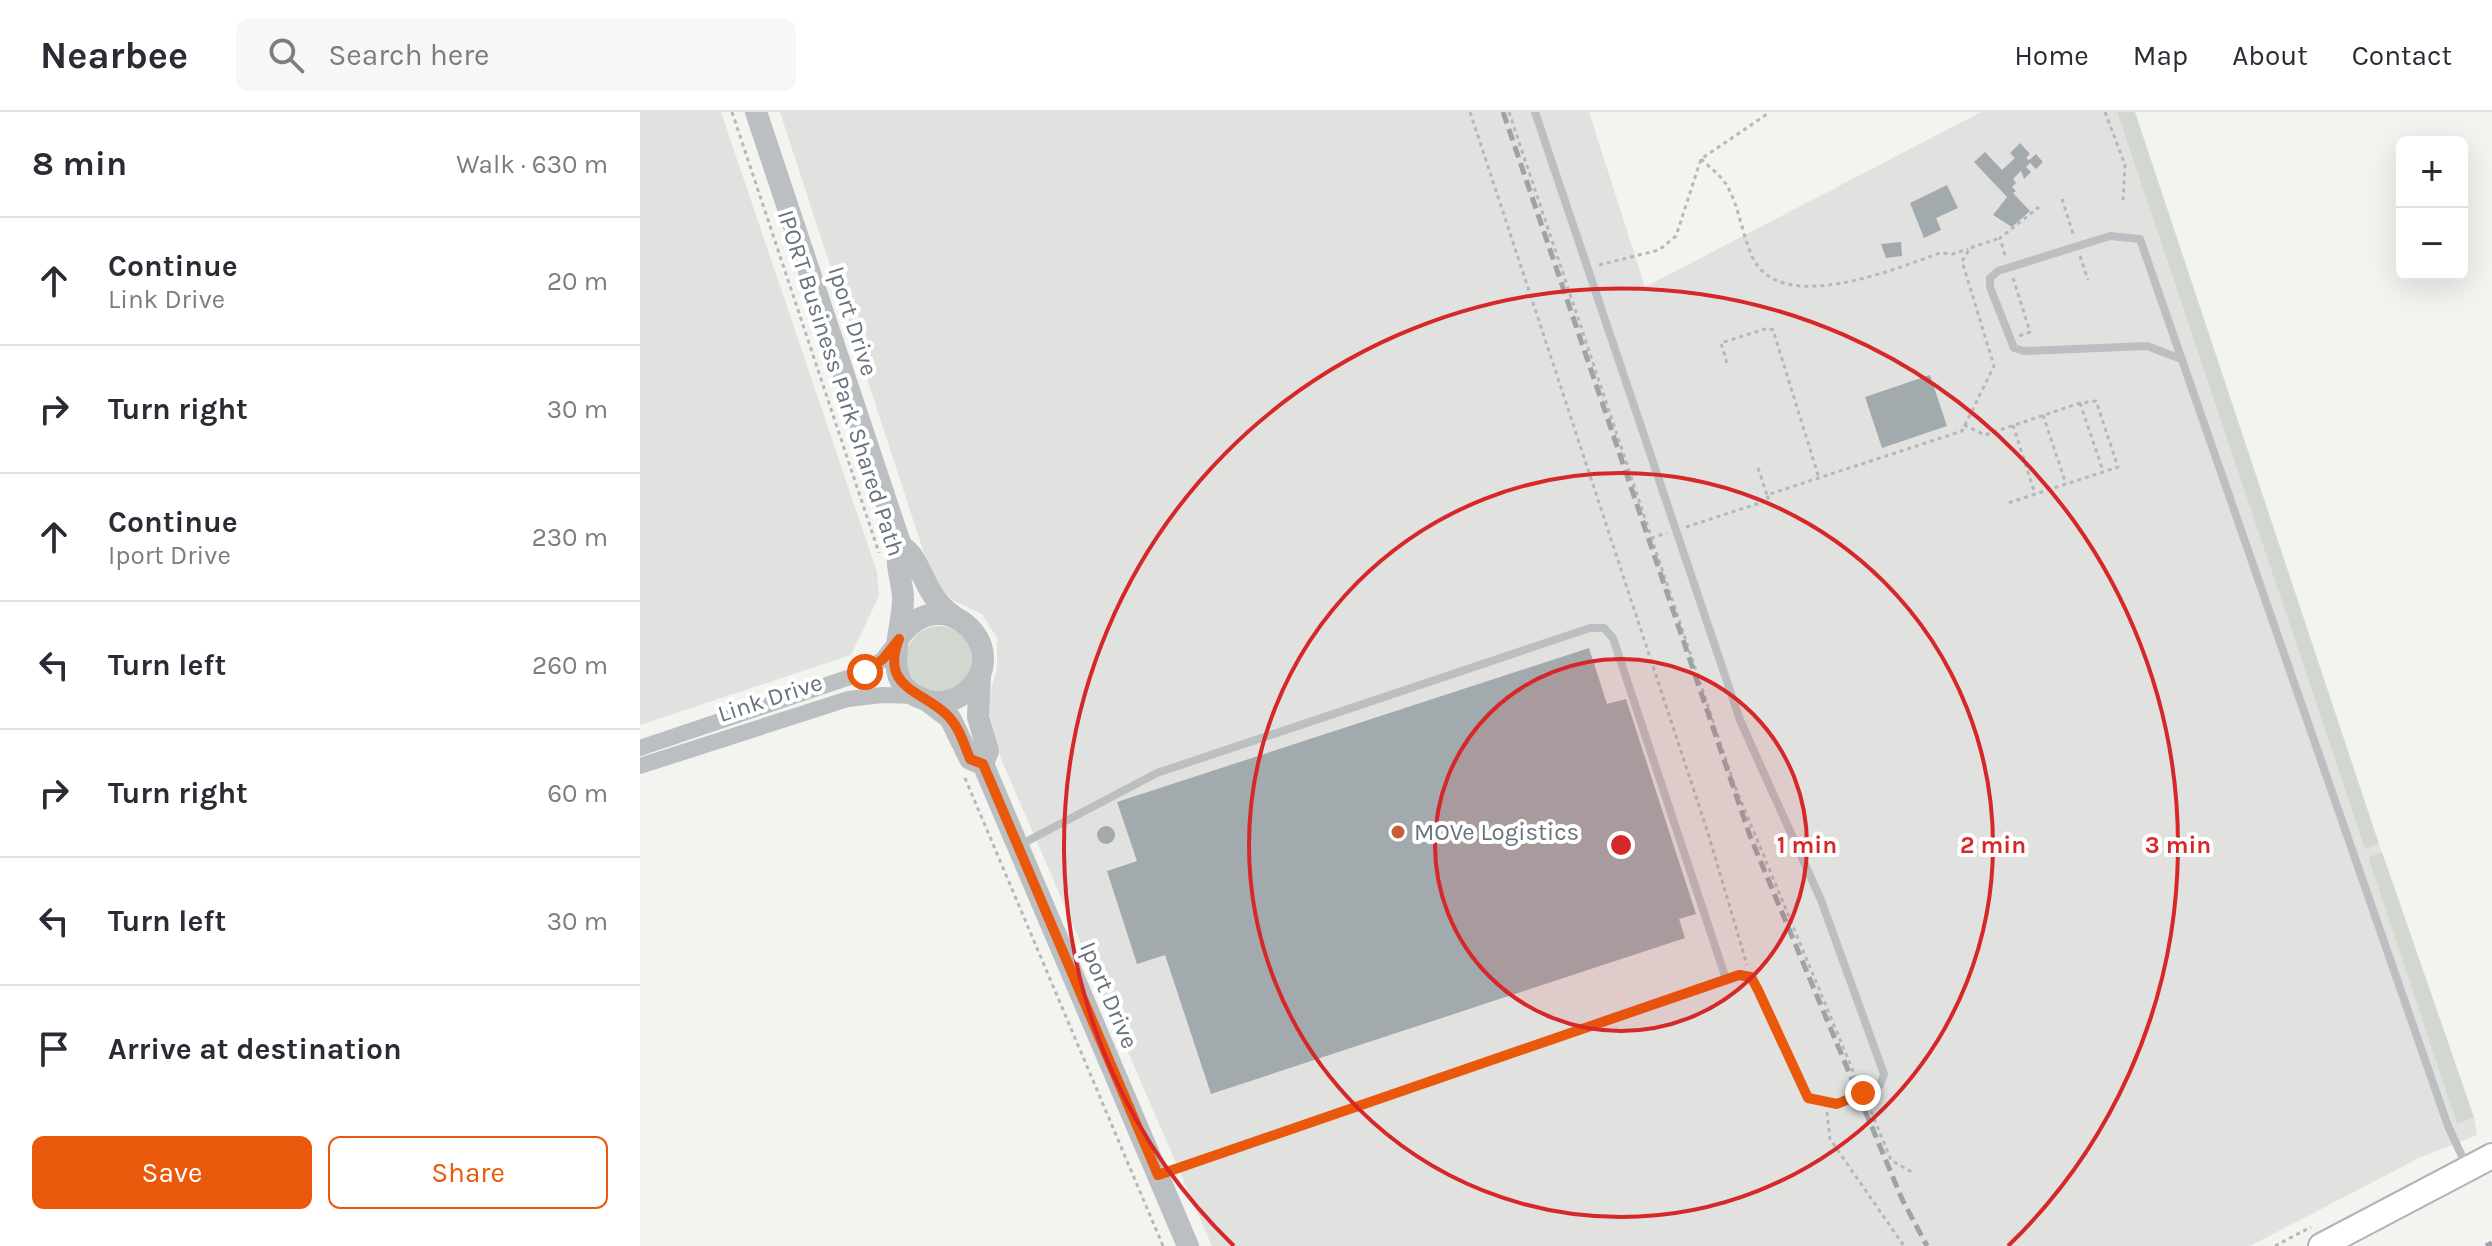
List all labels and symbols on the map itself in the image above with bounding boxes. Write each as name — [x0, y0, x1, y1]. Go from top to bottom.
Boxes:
street label: IPORT Business Park Shared Path — [772, 206, 910, 560]
street label: Iport Drive — [822, 263, 884, 379]
route start — [847, 654, 883, 690]
street label: Link Drive — [714, 668, 826, 728]
place label: MOVe Logistics — [1414, 818, 1579, 846]
marker: MOVe Logistics — [1389, 823, 1407, 841]
centre of rings — [1607, 831, 1635, 859]
text: 1 min — [1777, 831, 1837, 859]
text: 2 min — [1960, 831, 2026, 859]
text: 3 min — [2145, 831, 2211, 859]
street label: Iport Drive — [1074, 937, 1144, 1053]
route end — [1845, 1075, 1881, 1111]

